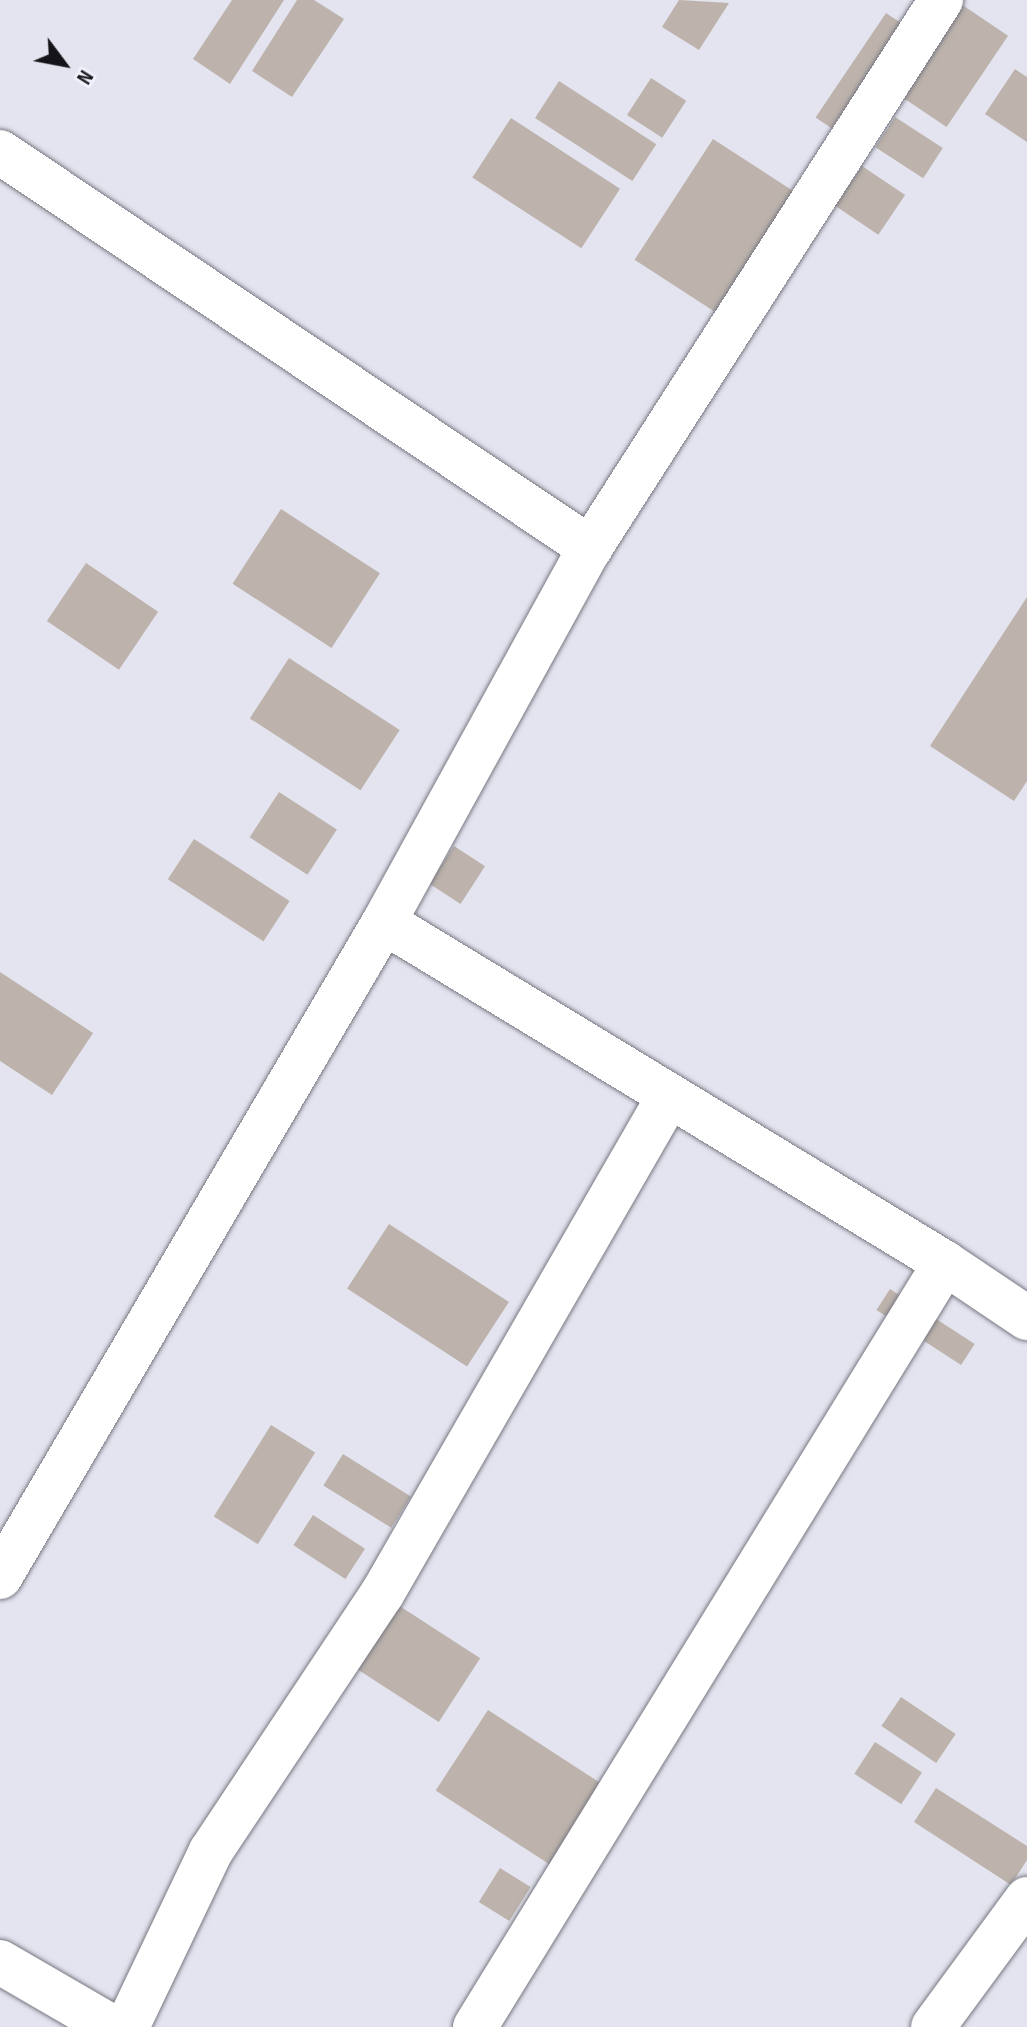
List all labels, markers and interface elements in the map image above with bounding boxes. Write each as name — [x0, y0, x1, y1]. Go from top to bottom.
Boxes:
north arrow — [24, 24, 104, 104]
text: N — [70, 65, 99, 89]

